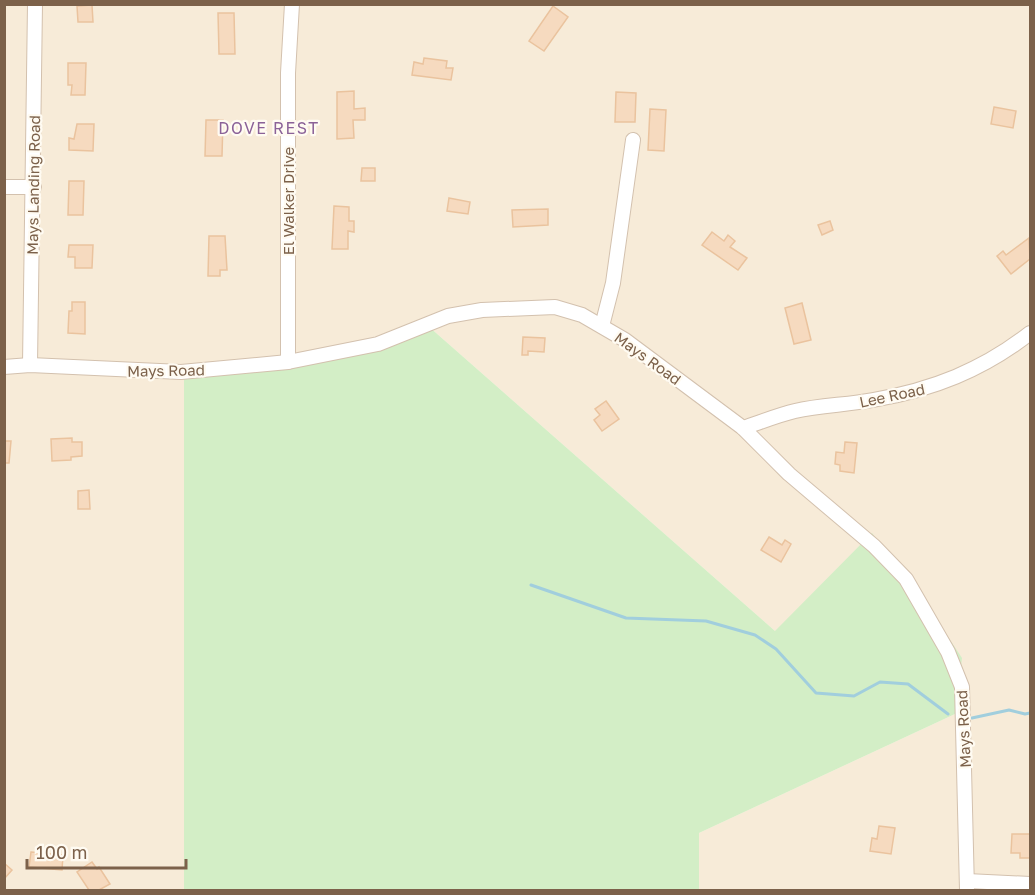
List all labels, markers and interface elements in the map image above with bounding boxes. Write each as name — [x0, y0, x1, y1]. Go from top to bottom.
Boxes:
street label: Mays Landing Road — [23, 115, 43, 255]
district label: DOVE REST — [218, 118, 320, 138]
street label: El Walker Drive — [279, 146, 297, 255]
street label: Mays Road — [611, 328, 685, 388]
street label: Mays Road — [127, 360, 205, 380]
street label: Lee Road — [858, 379, 926, 411]
street label: Mays Road — [952, 690, 974, 768]
scale bar — [27, 832, 186, 870]
text: 100 m — [36, 841, 87, 863]

